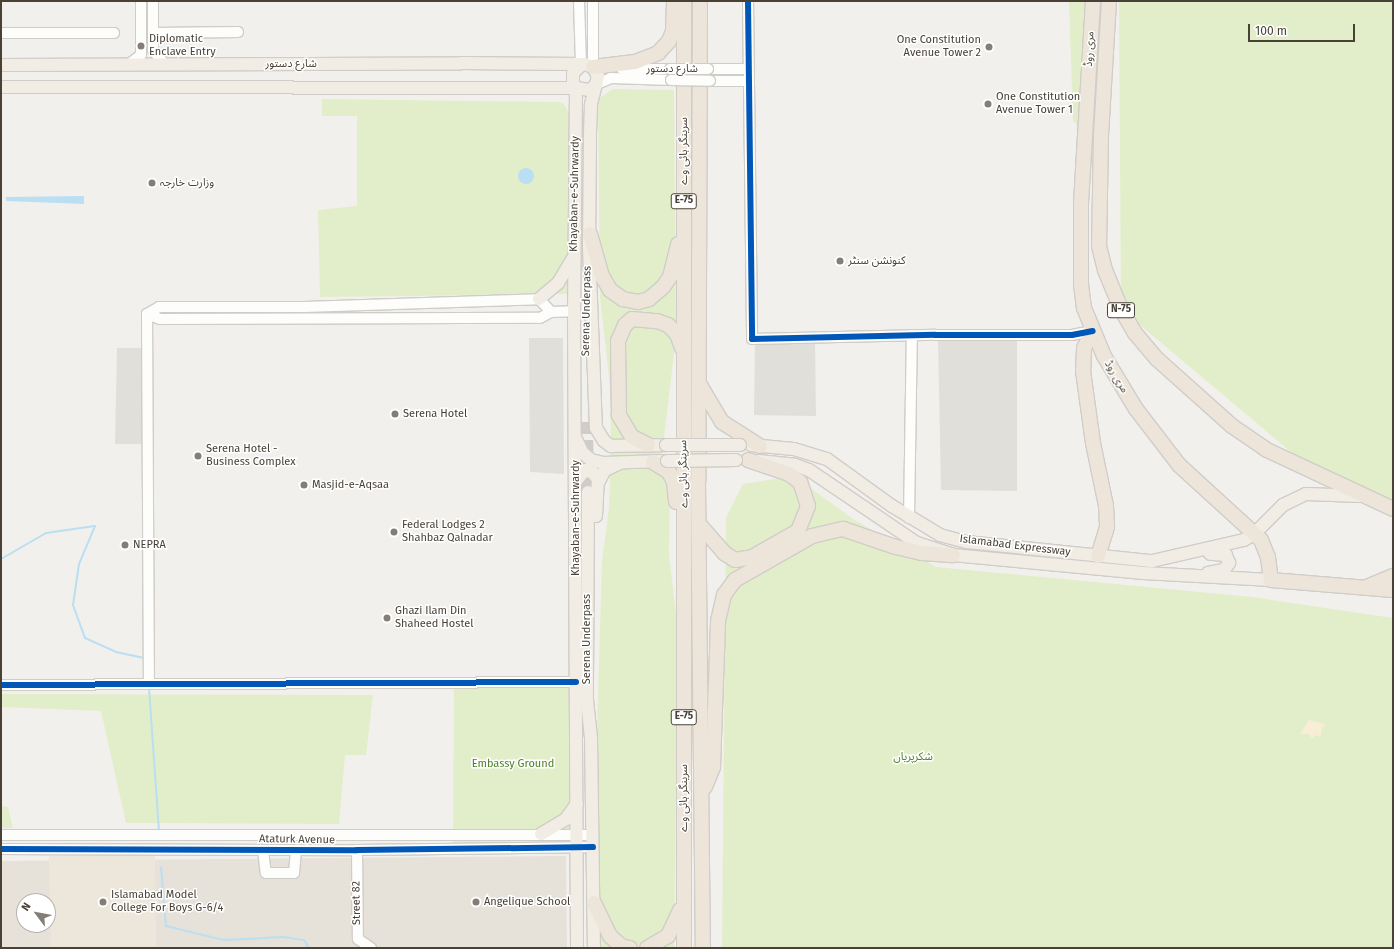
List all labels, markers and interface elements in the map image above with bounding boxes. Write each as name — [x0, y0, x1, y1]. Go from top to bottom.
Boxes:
scale bar — [1250, 16, 1357, 42]
text: 100 m — [1255, 24, 1287, 38]
street label: مری روڈ — [1082, 31, 1098, 67]
place label: Diplomatic Enclave Entry — [149, 33, 216, 59]
place label: One Constitution Avenue Tower 2 — [897, 34, 981, 60]
marker: Diplomatic Enclave Entry — [136, 41, 146, 51]
marker: One Constitution Avenue Tower 2 — [984, 42, 994, 52]
street label: شارع دستور — [265, 57, 317, 71]
street label: شارع دستور — [646, 62, 698, 76]
place label: One Constitution Avenue Tower 1 — [996, 91, 1080, 117]
marker: One Constitution Avenue Tower 1 — [983, 99, 993, 109]
street label: سرینگر ہائی وے — [677, 117, 691, 185]
street label: Khayaban-e-Suhrwardy — [567, 136, 583, 252]
place label: وزارت خارجہ — [160, 176, 214, 190]
marker: وزارت خارجہ — [147, 178, 157, 188]
road number: E-75 — [670, 193, 698, 209]
place label: کنونشن سنٹر — [848, 254, 906, 268]
marker: کنونشن سنٹر — [835, 256, 845, 266]
street label: Serena Underpass — [580, 266, 594, 356]
road number: N-75 — [1106, 302, 1136, 318]
street label: مری روڈ — [1101, 358, 1131, 396]
place label: Serena Hotel — [403, 407, 467, 421]
marker: Serena Hotel — [390, 409, 400, 419]
street label: سرینگر ہائی وے — [677, 440, 691, 508]
place label: Serena Hotel - Business Complex — [206, 443, 296, 469]
marker: Serena Hotel - Business Complex — [193, 451, 203, 461]
street label: Khayaban-e-Suhrwardy — [569, 460, 583, 576]
place label: Masjid-e-Aqsaa — [312, 478, 389, 492]
marker: Masjid-e-Aqsaa — [299, 480, 309, 490]
place label: Federal Lodges 2 Shahbaz Qalnadar — [402, 519, 493, 545]
marker: Federal Lodges 2 Shahbaz Qalnadar — [389, 527, 399, 537]
street label: Islamabad Expressway — [959, 533, 1071, 559]
place label: NEPRA — [133, 538, 166, 552]
marker: NEPRA — [120, 540, 130, 550]
street label: Serena Underpass — [580, 594, 594, 684]
place label: Ghazi Ilam Din Shaheed Hostel — [395, 605, 473, 631]
marker: Ghazi Ilam Din Shaheed Hostel — [382, 613, 392, 623]
road number: E-75 — [670, 709, 698, 725]
park label: شکرپریاں — [893, 750, 933, 764]
park label: Embassy Ground — [472, 757, 554, 771]
street label: سرینگر ہائی وے — [677, 764, 691, 832]
street label: Ataturk Avenue — [259, 833, 335, 847]
street label: Street 82 — [350, 881, 364, 925]
place label: Islamabad Model College For Boys G-6/4 — [111, 889, 223, 915]
north arrow — [16, 893, 56, 933]
place label: Angelique School — [484, 895, 570, 909]
marker: Islamabad Model College For Boys G-6/4 — [98, 897, 108, 907]
marker: Angelique School — [471, 897, 481, 907]
text: N — [19, 900, 34, 913]

